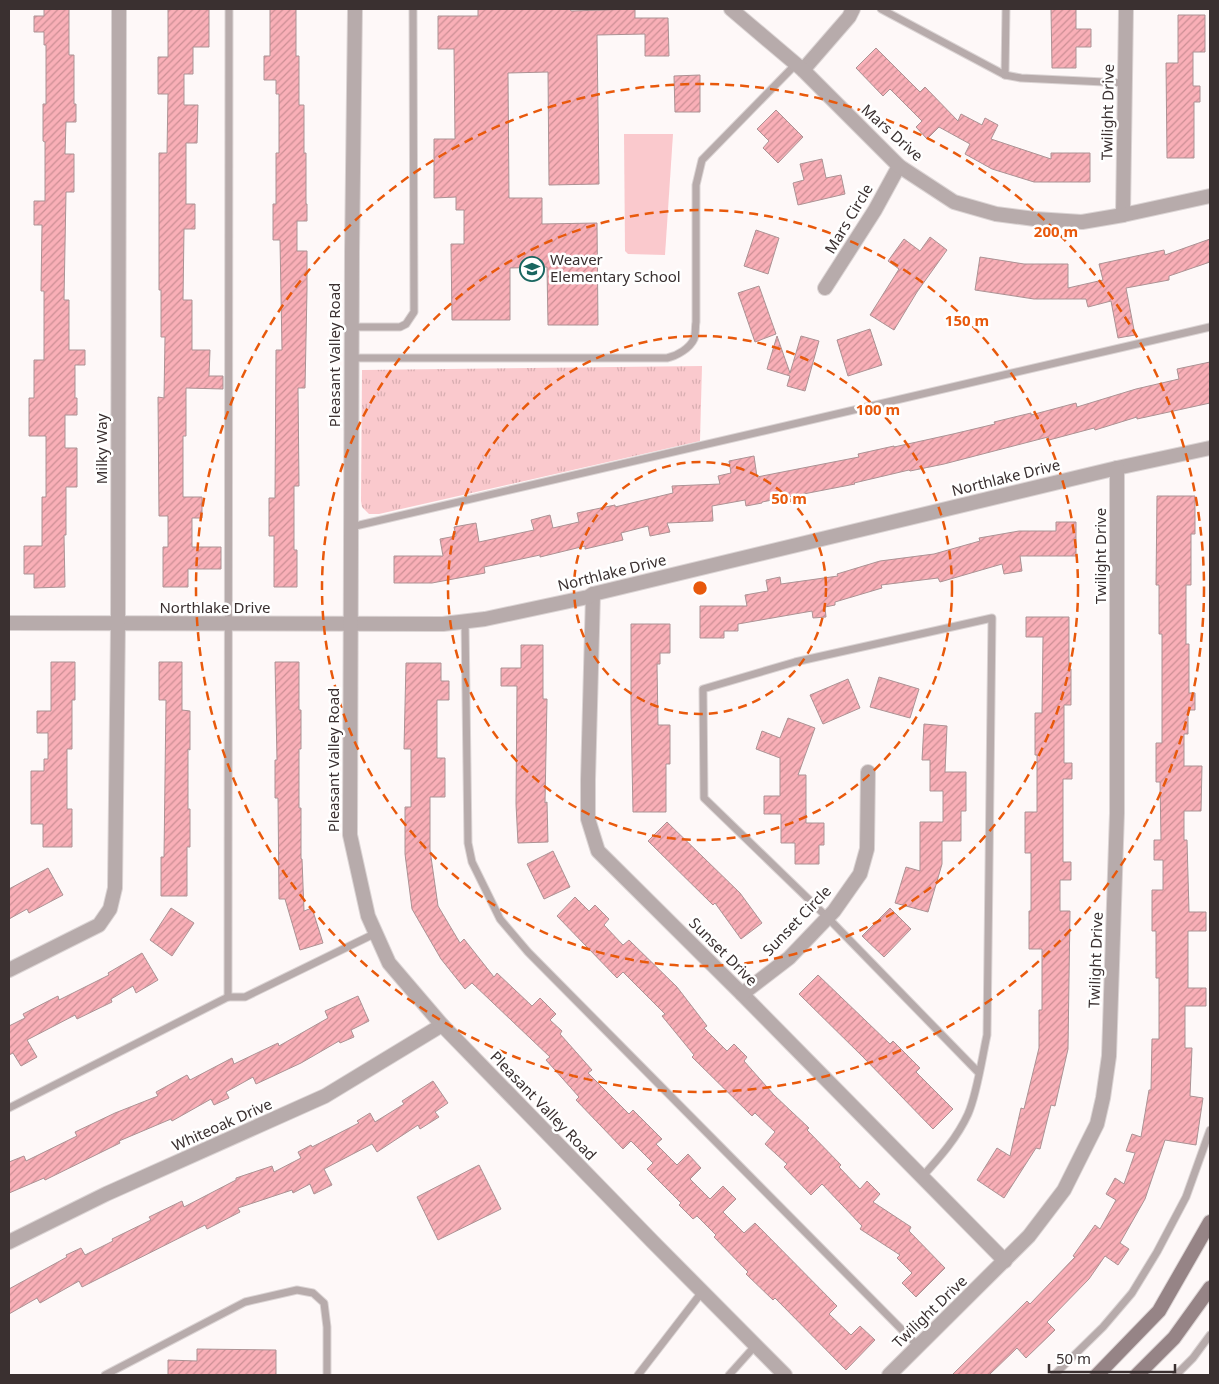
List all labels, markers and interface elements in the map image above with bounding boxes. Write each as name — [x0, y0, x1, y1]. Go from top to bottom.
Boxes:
street label: Twilight Drive — [1096, 64, 1118, 160]
street label: Mars Drive — [858, 99, 928, 165]
street label: Mars Circle — [819, 180, 877, 257]
text: 200 m — [1034, 221, 1078, 241]
place label: Weaver Elementary School — [550, 249, 681, 286]
school or university icon: Weaver Elementary School — [519, 256, 545, 282]
street label: Pleasant Valley Road — [324, 283, 344, 427]
text: 150 m — [945, 310, 989, 330]
text: 100 m — [856, 399, 900, 419]
street label: Milky Way — [91, 413, 111, 484]
street label: Northlake Drive — [949, 454, 1062, 500]
text: 50 m — [771, 488, 807, 508]
street label: Twilight Drive — [1090, 508, 1110, 604]
street label: Northlake Drive — [555, 549, 668, 595]
centre of rings — [691, 579, 709, 597]
street label: Northlake Drive — [159, 597, 271, 617]
street label: Pleasant Valley Road — [323, 688, 343, 832]
street label: Sunset Circle — [758, 881, 835, 960]
street label: Twilight Drive — [1083, 911, 1107, 1008]
street label: Sunset Drive — [685, 913, 762, 990]
street label: Pleasant Valley Road — [486, 1046, 601, 1164]
street label: Whiteoak Drive — [168, 1093, 275, 1155]
street label: Twilight Drive — [888, 1271, 971, 1352]
scale bar — [1049, 1342, 1175, 1374]
text: 50 m — [1056, 1348, 1091, 1368]

